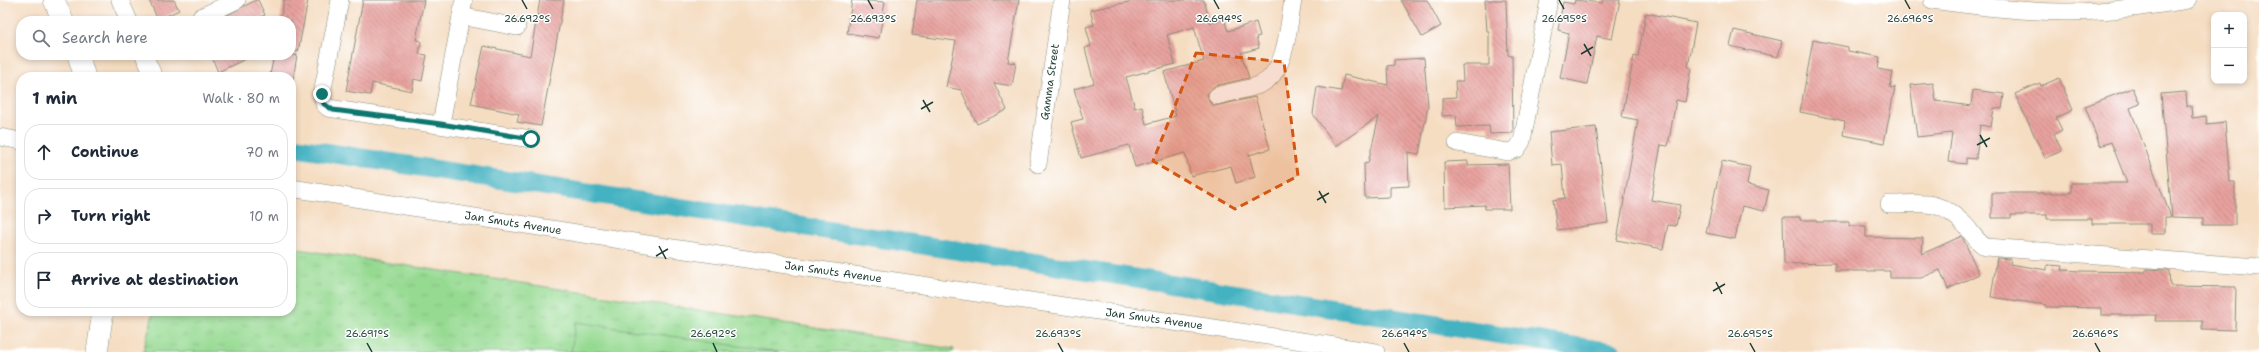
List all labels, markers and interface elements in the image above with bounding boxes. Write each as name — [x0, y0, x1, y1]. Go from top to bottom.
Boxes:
text: 26.692°S — [504, 12, 551, 25]
text: 26.693°S — [850, 12, 897, 25]
text: 26.694°S — [1196, 12, 1243, 25]
text: 26.695°S — [1541, 12, 1587, 25]
text: 26.696°S — [1887, 12, 1934, 25]
map controls — [2211, 12, 2247, 84]
button: + — [2211, 12, 2247, 48]
search box — [16, 16, 296, 60]
icon: search — [30, 27, 52, 49]
text: Search here — [62, 28, 148, 48]
street label: Gamma Street — [1037, 43, 1063, 121]
button: − — [2211, 48, 2247, 84]
route end — [313, 85, 331, 103]
text: 1 min — [32, 87, 77, 109]
text: Walk · 80 m — [202, 90, 280, 107]
route start — [522, 130, 540, 148]
icon: ahead — [33, 141, 55, 163]
text: Continue — [71, 142, 139, 162]
text: 70 m — [245, 144, 279, 161]
icon: right — [33, 205, 55, 227]
text: Turn right — [71, 206, 151, 226]
text: 10 m — [249, 208, 279, 225]
street label: Jan Smuts Avenue — [463, 208, 563, 238]
street label: Jan Smuts Avenue — [783, 258, 883, 286]
icon: arrive — [33, 269, 55, 291]
text: Arrive at destination — [71, 270, 239, 290]
street label: Jan Smuts Avenue — [1104, 305, 1204, 333]
text: 26.691°S — [345, 327, 389, 340]
text: 26.692°S — [690, 327, 737, 340]
text: 26.693°S — [1035, 327, 1082, 340]
text: 26.694°S — [1381, 327, 1428, 340]
text: 26.695°S — [1727, 327, 1773, 340]
text: 26.696°S — [2072, 327, 2119, 340]

